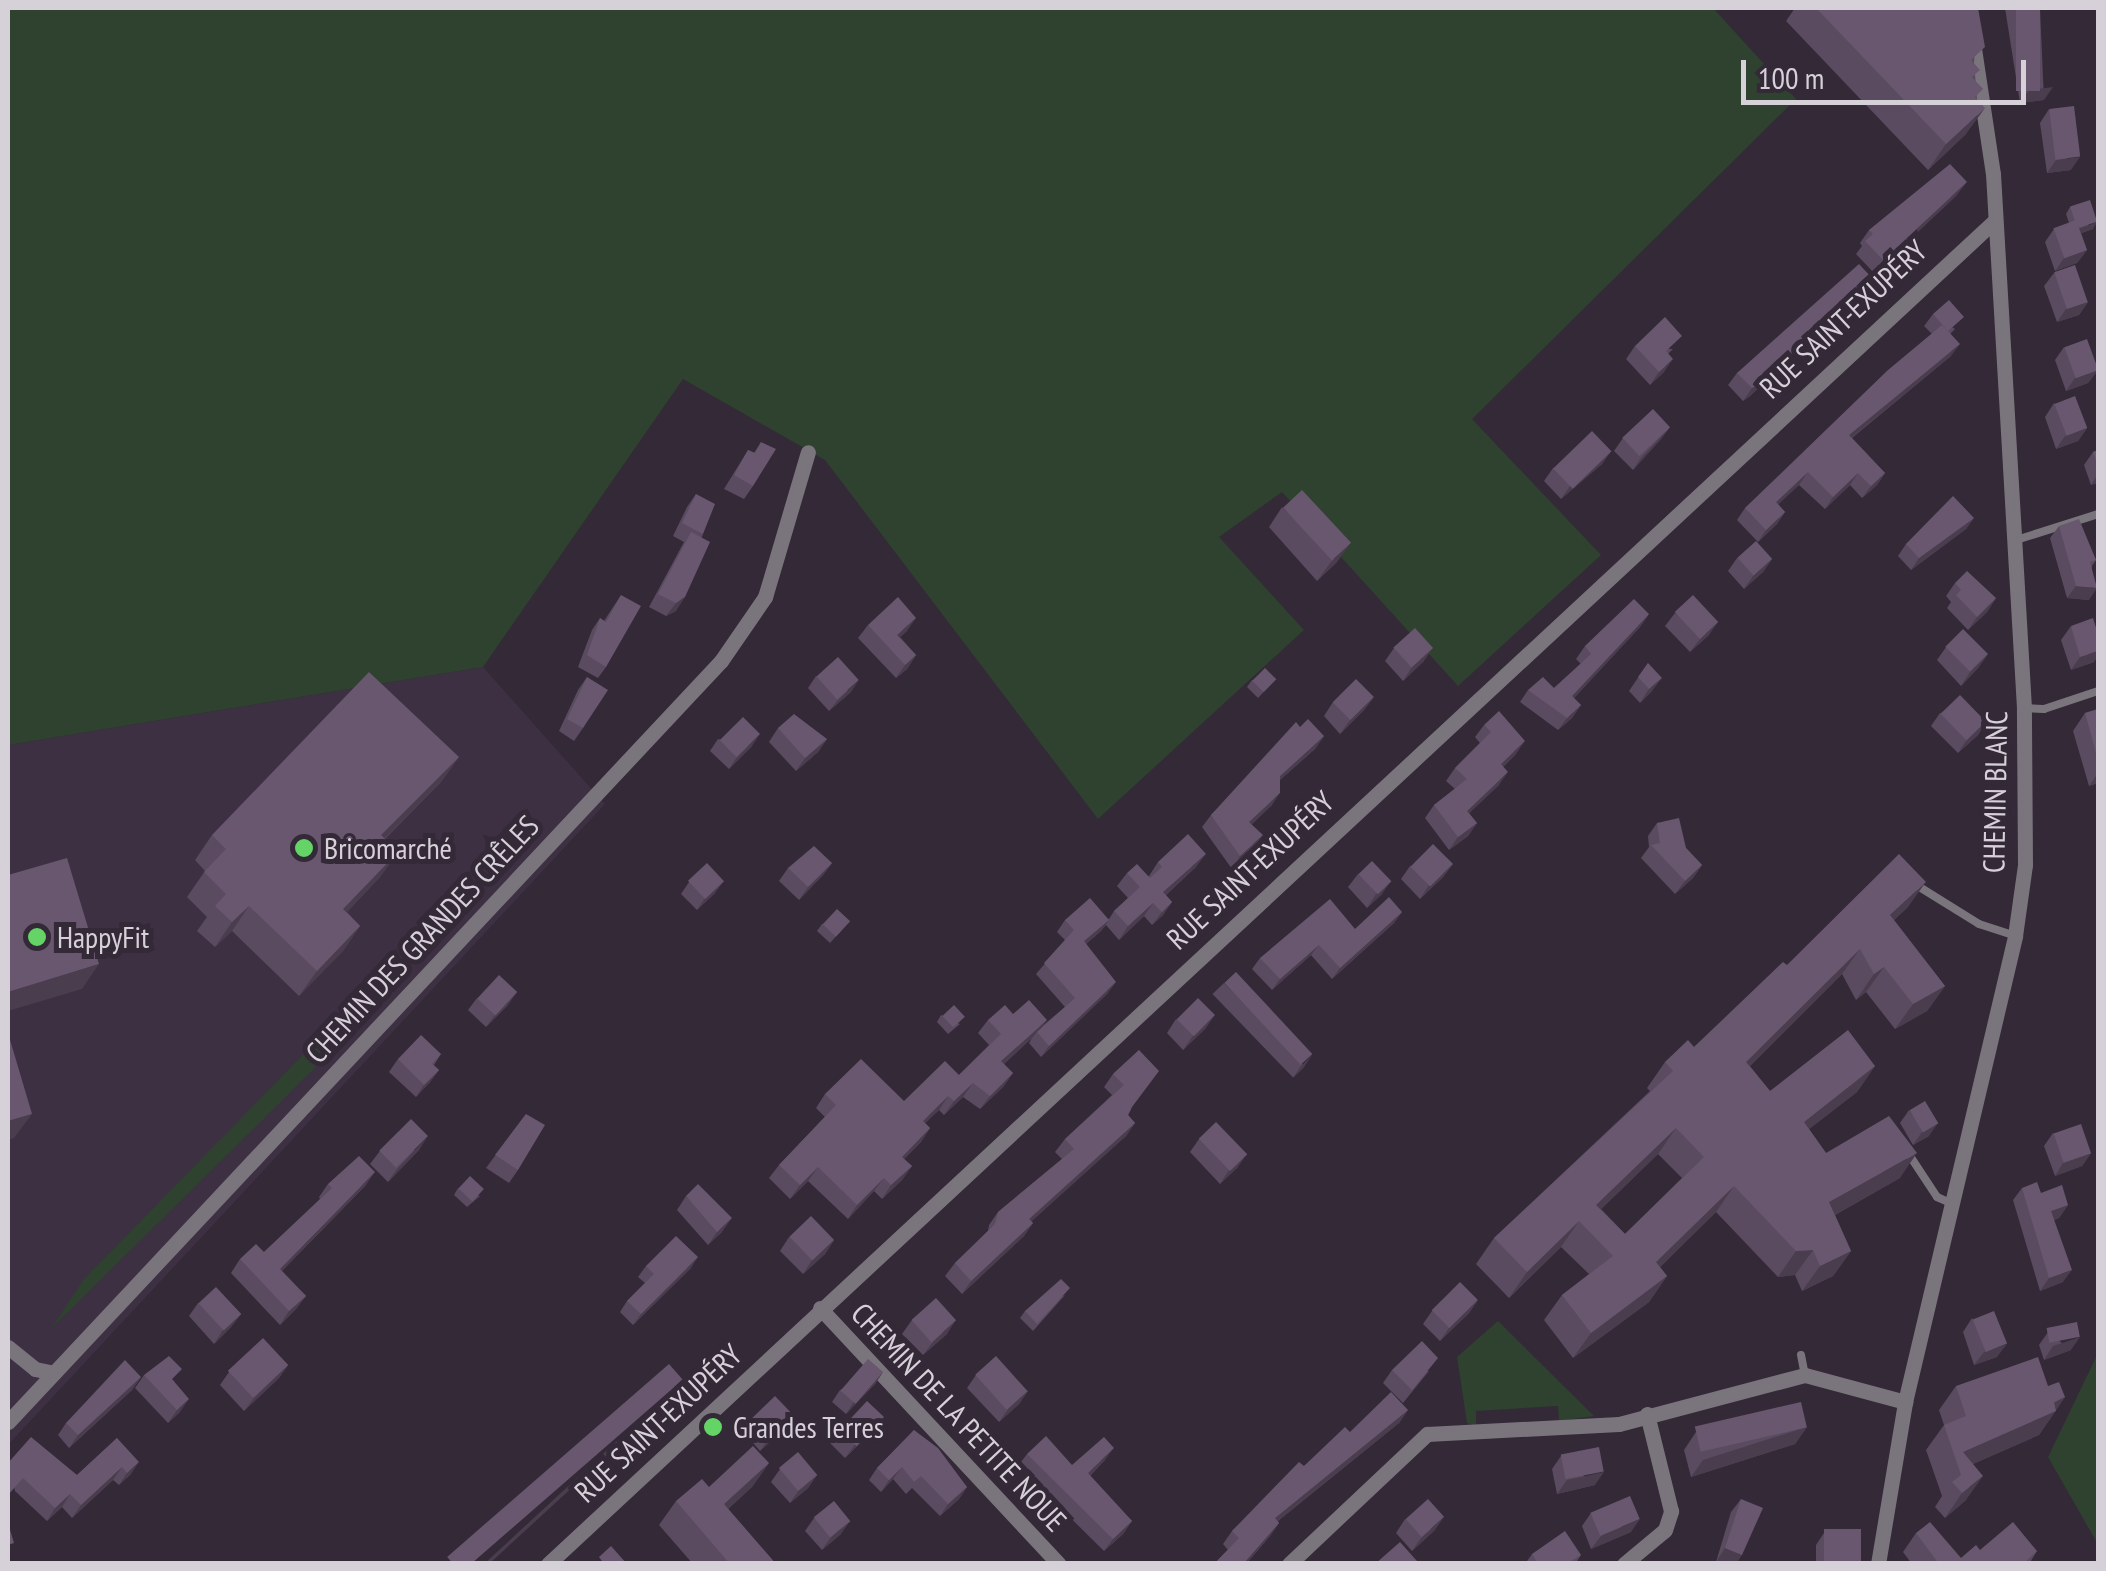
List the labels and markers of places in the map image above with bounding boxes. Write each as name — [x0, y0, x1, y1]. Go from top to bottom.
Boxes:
place label: Bricomarché — [324, 830, 452, 866]
marker: Bricomarché — [293, 837, 315, 859]
place label: HappyFit — [57, 919, 149, 955]
marker: HappyFit — [26, 926, 48, 948]
place label: Grandes Terres — [733, 1409, 885, 1445]
marker: Grandes Terres — [702, 1416, 724, 1438]

